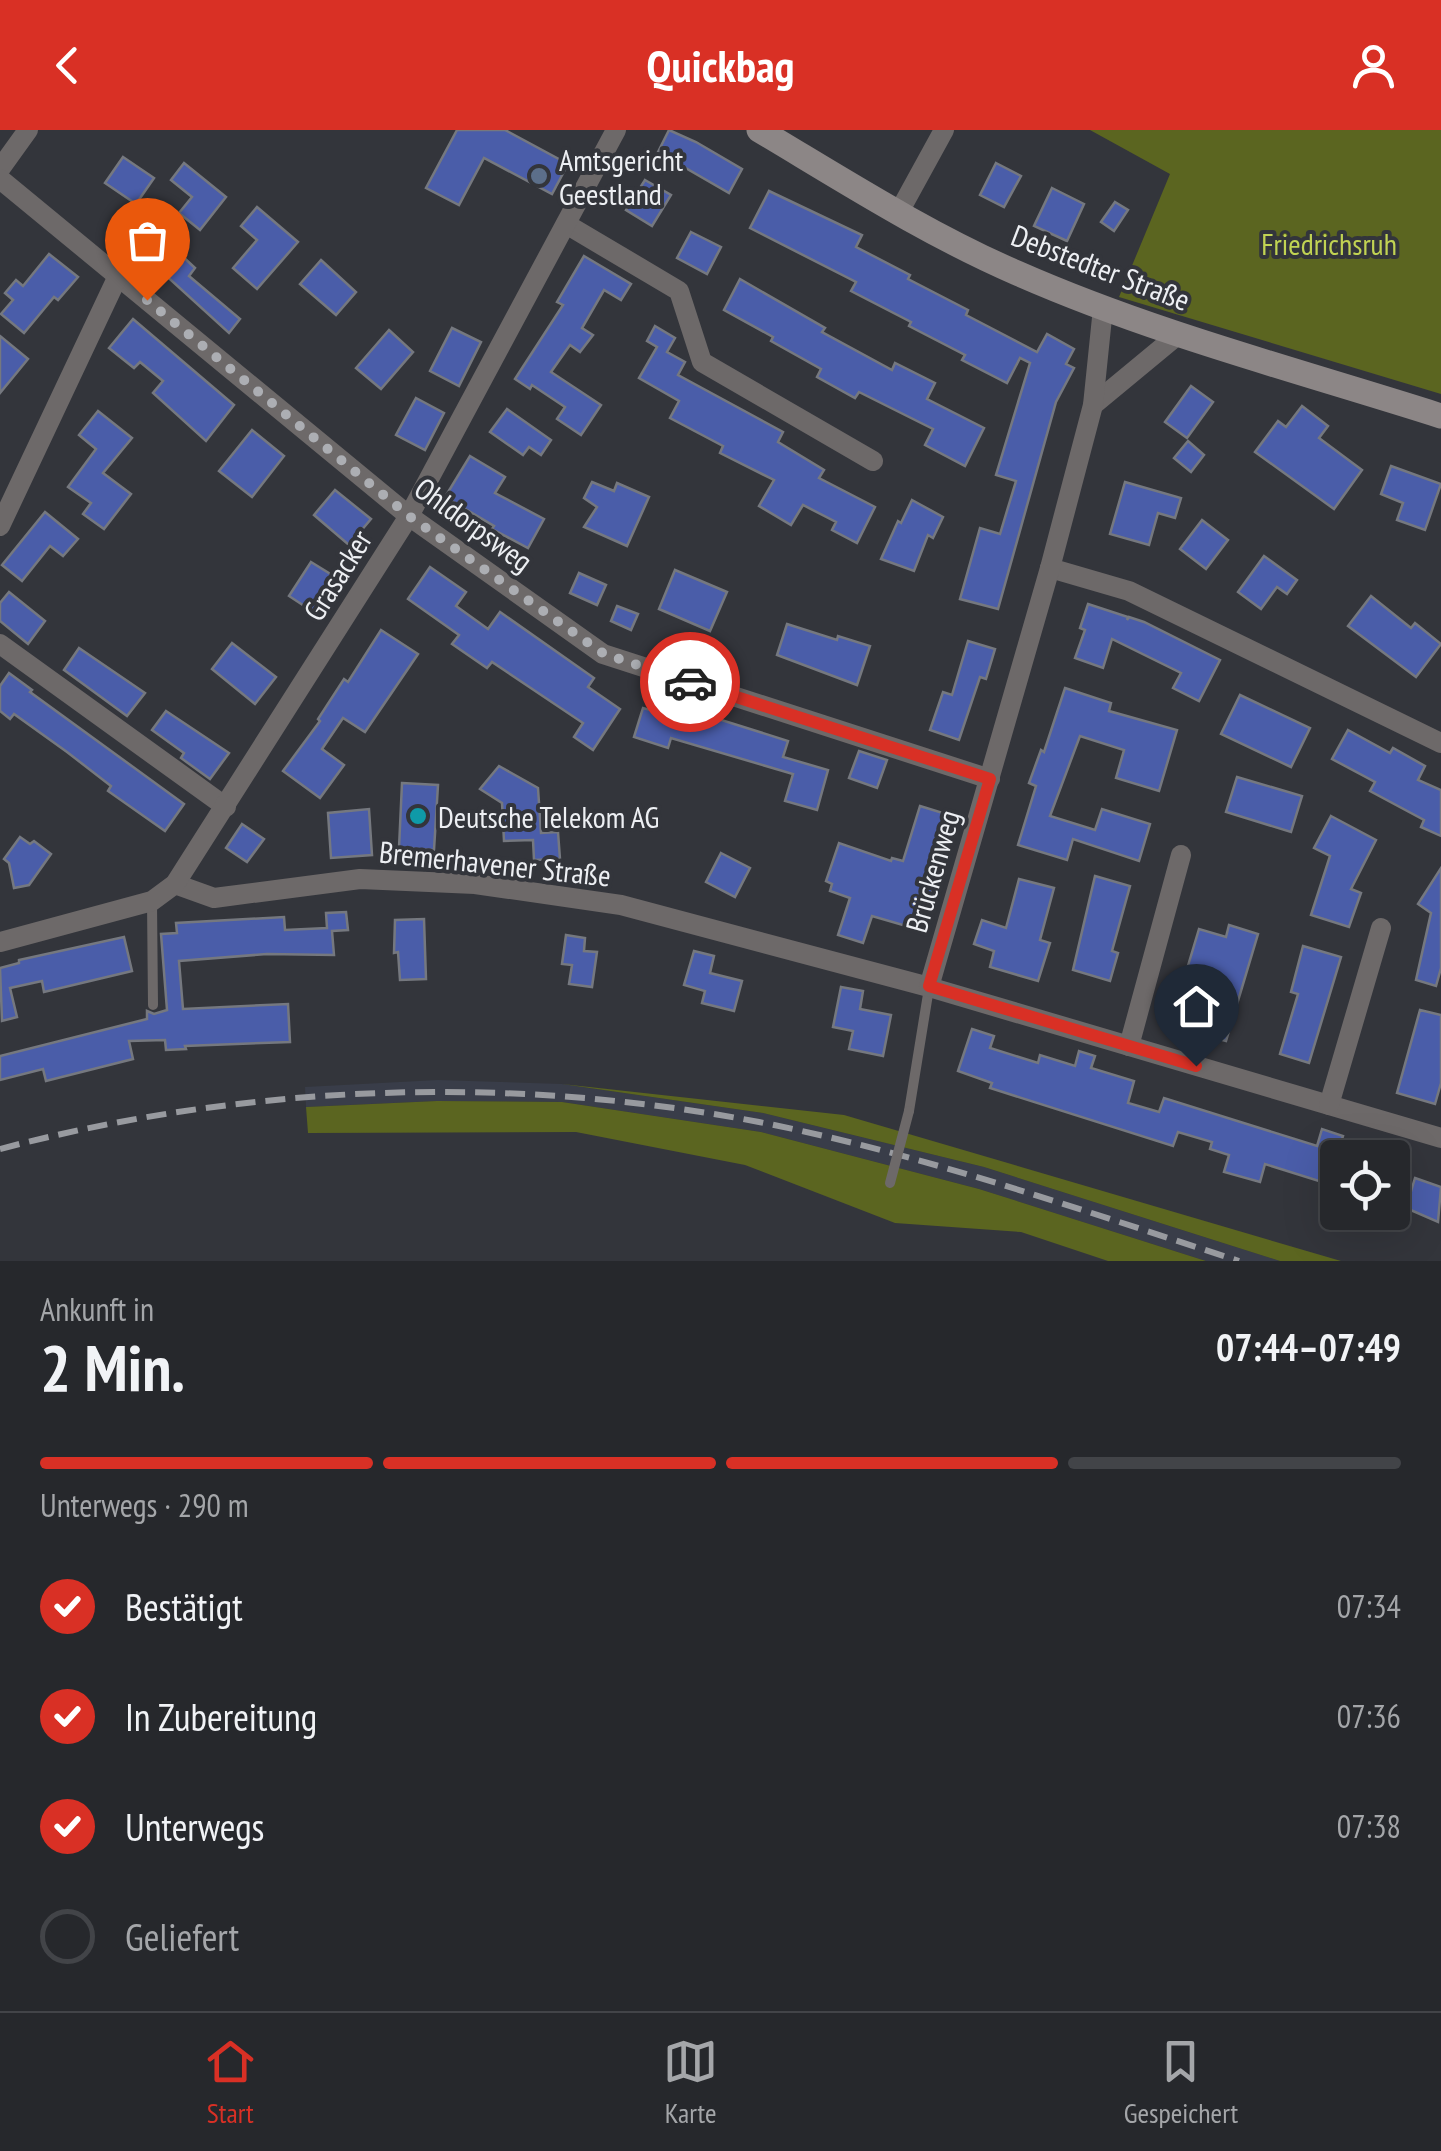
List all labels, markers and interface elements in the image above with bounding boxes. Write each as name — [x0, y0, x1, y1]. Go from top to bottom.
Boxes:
text: Quickbag — [647, 36, 794, 94]
icon: back — [40, 38, 95, 93]
icon: person — [1346, 38, 1401, 93]
place label: Amtsgericht Geestland — [559, 140, 684, 213]
marker: Amtsgericht Geestland — [528, 165, 550, 187]
pin — [105, 198, 190, 301]
icon: bag — [120, 213, 175, 268]
street label: Debstedter Straße — [1006, 215, 1196, 319]
park label: Friedrichsruh — [1261, 224, 1397, 263]
street label: Ohldorpsweg — [407, 468, 541, 580]
street label: Grasacker — [294, 522, 380, 628]
courier — [640, 632, 740, 732]
icon: car — [663, 655, 718, 710]
place label: Deutsche Telekom AG — [438, 797, 659, 836]
marker: Deutsche Telekom AG — [407, 805, 429, 827]
street label: Brückenweg — [896, 805, 968, 937]
street label: Bremerhavener Straße — [377, 831, 613, 895]
pin — [1154, 964, 1239, 1067]
icon: home — [1169, 979, 1224, 1034]
map controls — [1320, 1140, 1410, 1230]
button: locate — [1320, 1140, 1410, 1230]
text: Ankunft in — [40, 1288, 154, 1330]
text: 07:44–07:49 — [1216, 1322, 1401, 1371]
text: 2 Min. — [40, 1325, 185, 1409]
text: Unterwegs · 290 m — [40, 1484, 249, 1526]
icon: check — [40, 1579, 95, 1634]
text: Bestätigt — [125, 1582, 243, 1631]
text: 07:34 — [1337, 1585, 1401, 1627]
icon: check — [40, 1689, 95, 1744]
text: In Zubereitung — [125, 1692, 317, 1741]
text: 07:36 — [1337, 1695, 1401, 1737]
icon: check — [40, 1799, 95, 1854]
text: Unterwegs — [125, 1802, 264, 1851]
text: 07:38 — [1337, 1805, 1401, 1847]
text: Geliefert — [125, 1912, 239, 1961]
tab: Start — [203, 2034, 258, 2131]
tab: Karte — [663, 2034, 718, 2131]
tab: Gespeichert — [1124, 2034, 1238, 2131]

